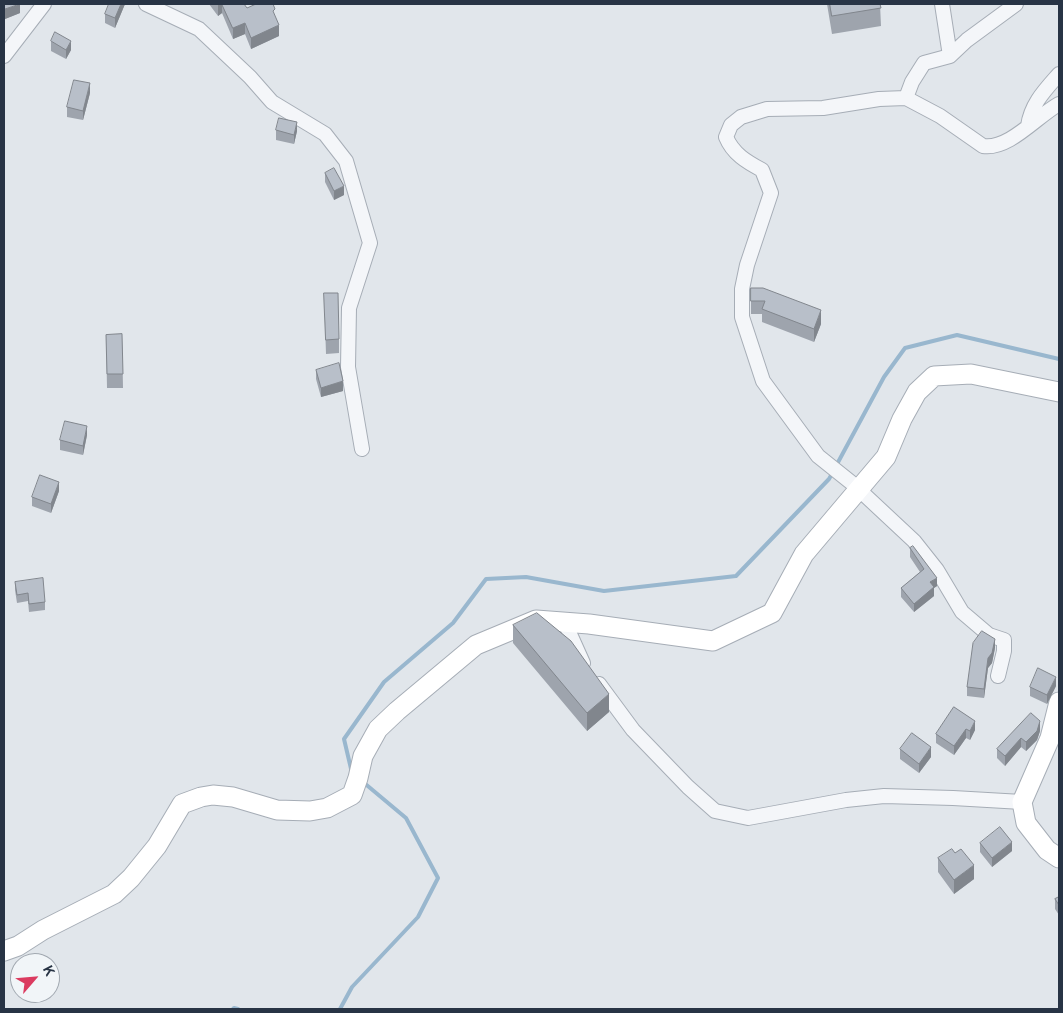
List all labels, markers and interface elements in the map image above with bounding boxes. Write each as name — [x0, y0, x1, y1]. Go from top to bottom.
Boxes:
north arrow — [10, 953, 60, 1003]
text: K — [38, 963, 58, 980]

